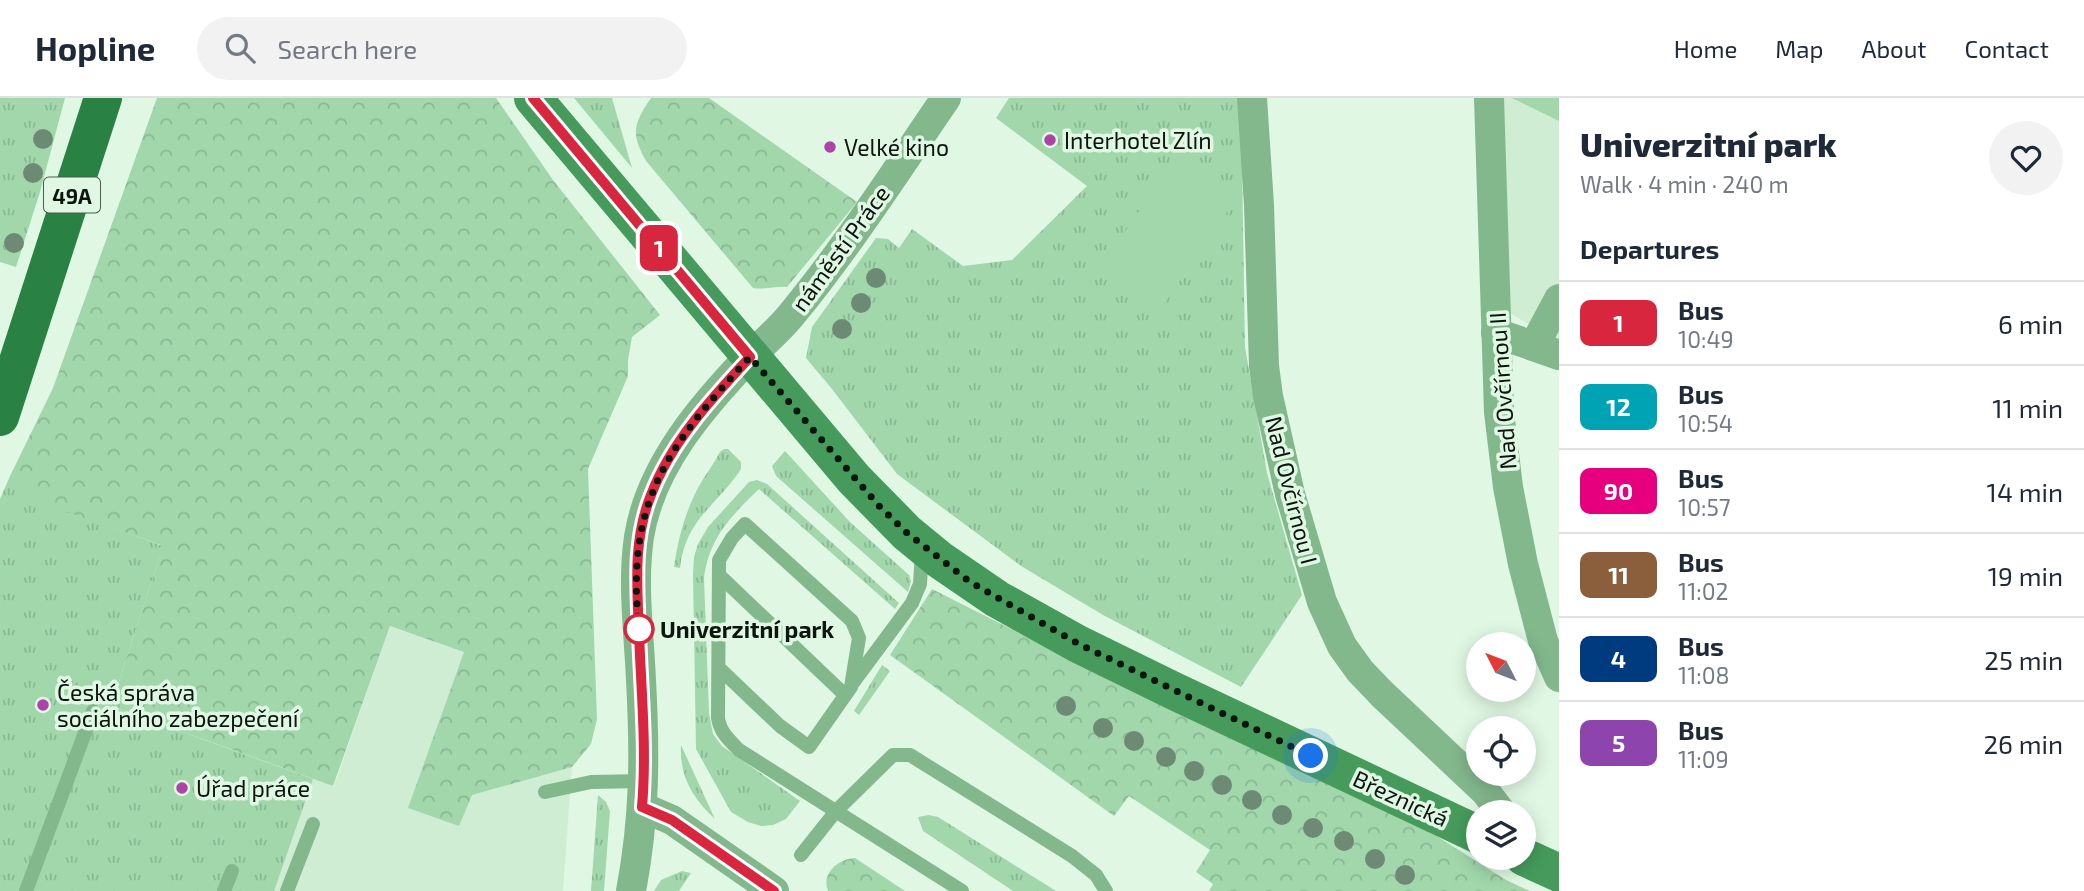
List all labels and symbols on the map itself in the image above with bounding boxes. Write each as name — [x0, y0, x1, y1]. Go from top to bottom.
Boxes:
place label: Interhotel Zlín — [1064, 126, 1212, 154]
marker: Interhotel Zlín — [1042, 132, 1058, 148]
place label: Velké kino — [844, 133, 949, 161]
marker: Velké kino — [822, 139, 838, 155]
road number: 49A — [44, 178, 100, 212]
street label: náměstí Práce — [785, 180, 895, 316]
line badge: 1 — [636, 225, 682, 271]
street label: Nad Ovčírnou II — [1483, 311, 1521, 471]
street label: Nad Ovčírnou I — [1260, 413, 1324, 567]
marker: Univerzitní park — [624, 614, 654, 644]
place label: Univerzitní park — [660, 615, 834, 643]
north arrow — [1466, 632, 1536, 702]
place label: Česká správa sociálního zabezpečení — [57, 678, 300, 732]
marker: Česká správa sociálního zabezpečení — [35, 697, 51, 713]
your location — [1293, 738, 1328, 773]
street label: Březnická — [1349, 764, 1453, 832]
place label: Úřad práce — [196, 774, 310, 802]
marker: Úřad práce — [174, 780, 190, 796]

